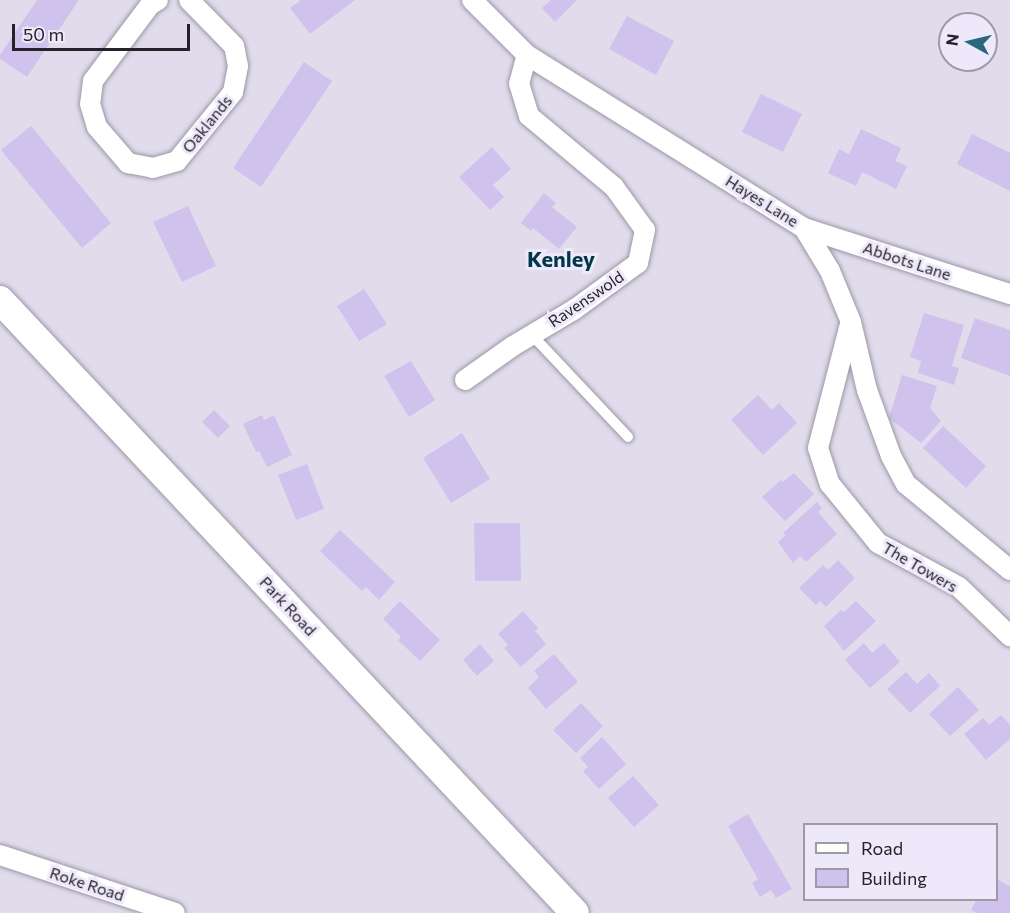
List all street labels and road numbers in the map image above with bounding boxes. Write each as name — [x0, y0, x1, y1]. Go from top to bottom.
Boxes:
street label: Oaklands — [178, 91, 236, 157]
street label: Hayes Lane — [722, 171, 802, 231]
street label: Abbots Lane — [861, 238, 953, 284]
street label: Ravenswold — [545, 267, 627, 331]
street label: The Towers — [879, 538, 961, 596]
street label: Park Road — [256, 572, 320, 640]
street label: Roke Road — [47, 863, 127, 905]

